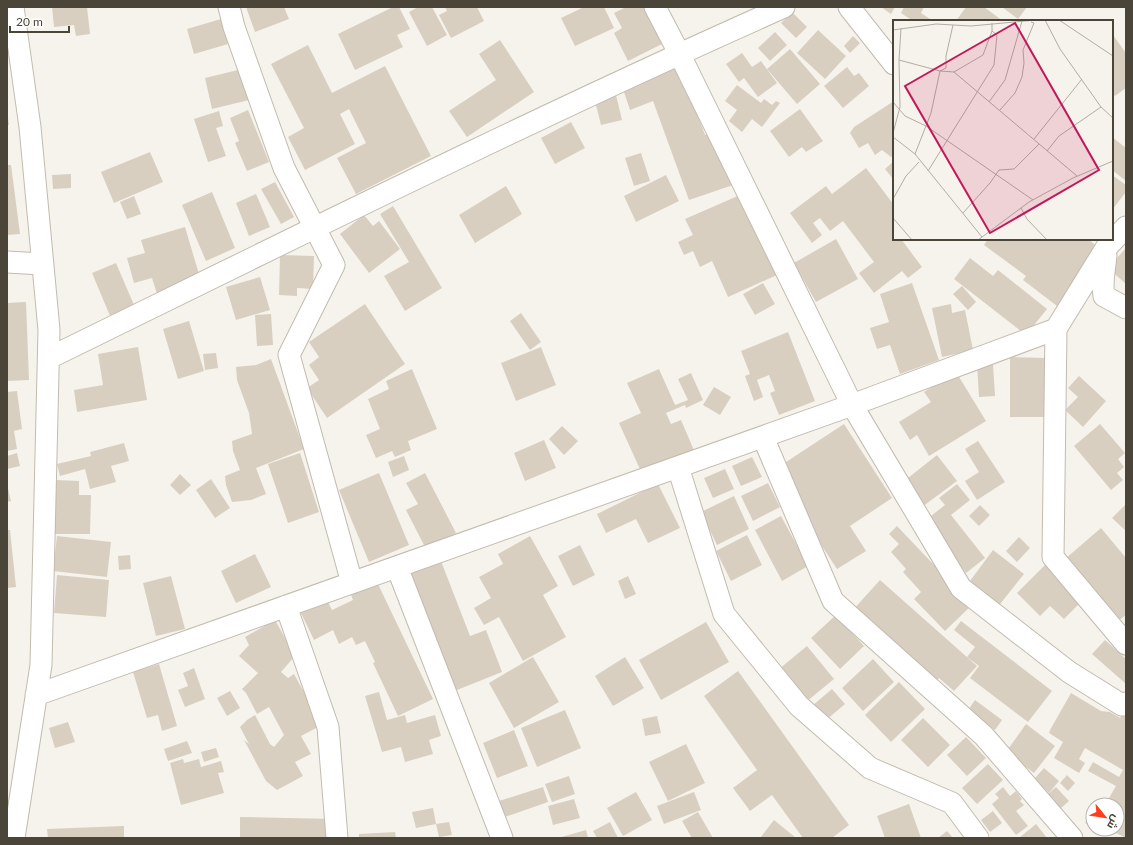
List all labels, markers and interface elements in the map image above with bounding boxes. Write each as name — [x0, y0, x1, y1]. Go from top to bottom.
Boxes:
scale bar — [10, 8, 69, 34]
text: 20 m — [16, 14, 43, 29]
inset map — [893, 20, 1113, 240]
north arrow — [1085, 797, 1125, 837]
text: ش — [1104, 812, 1123, 832]

